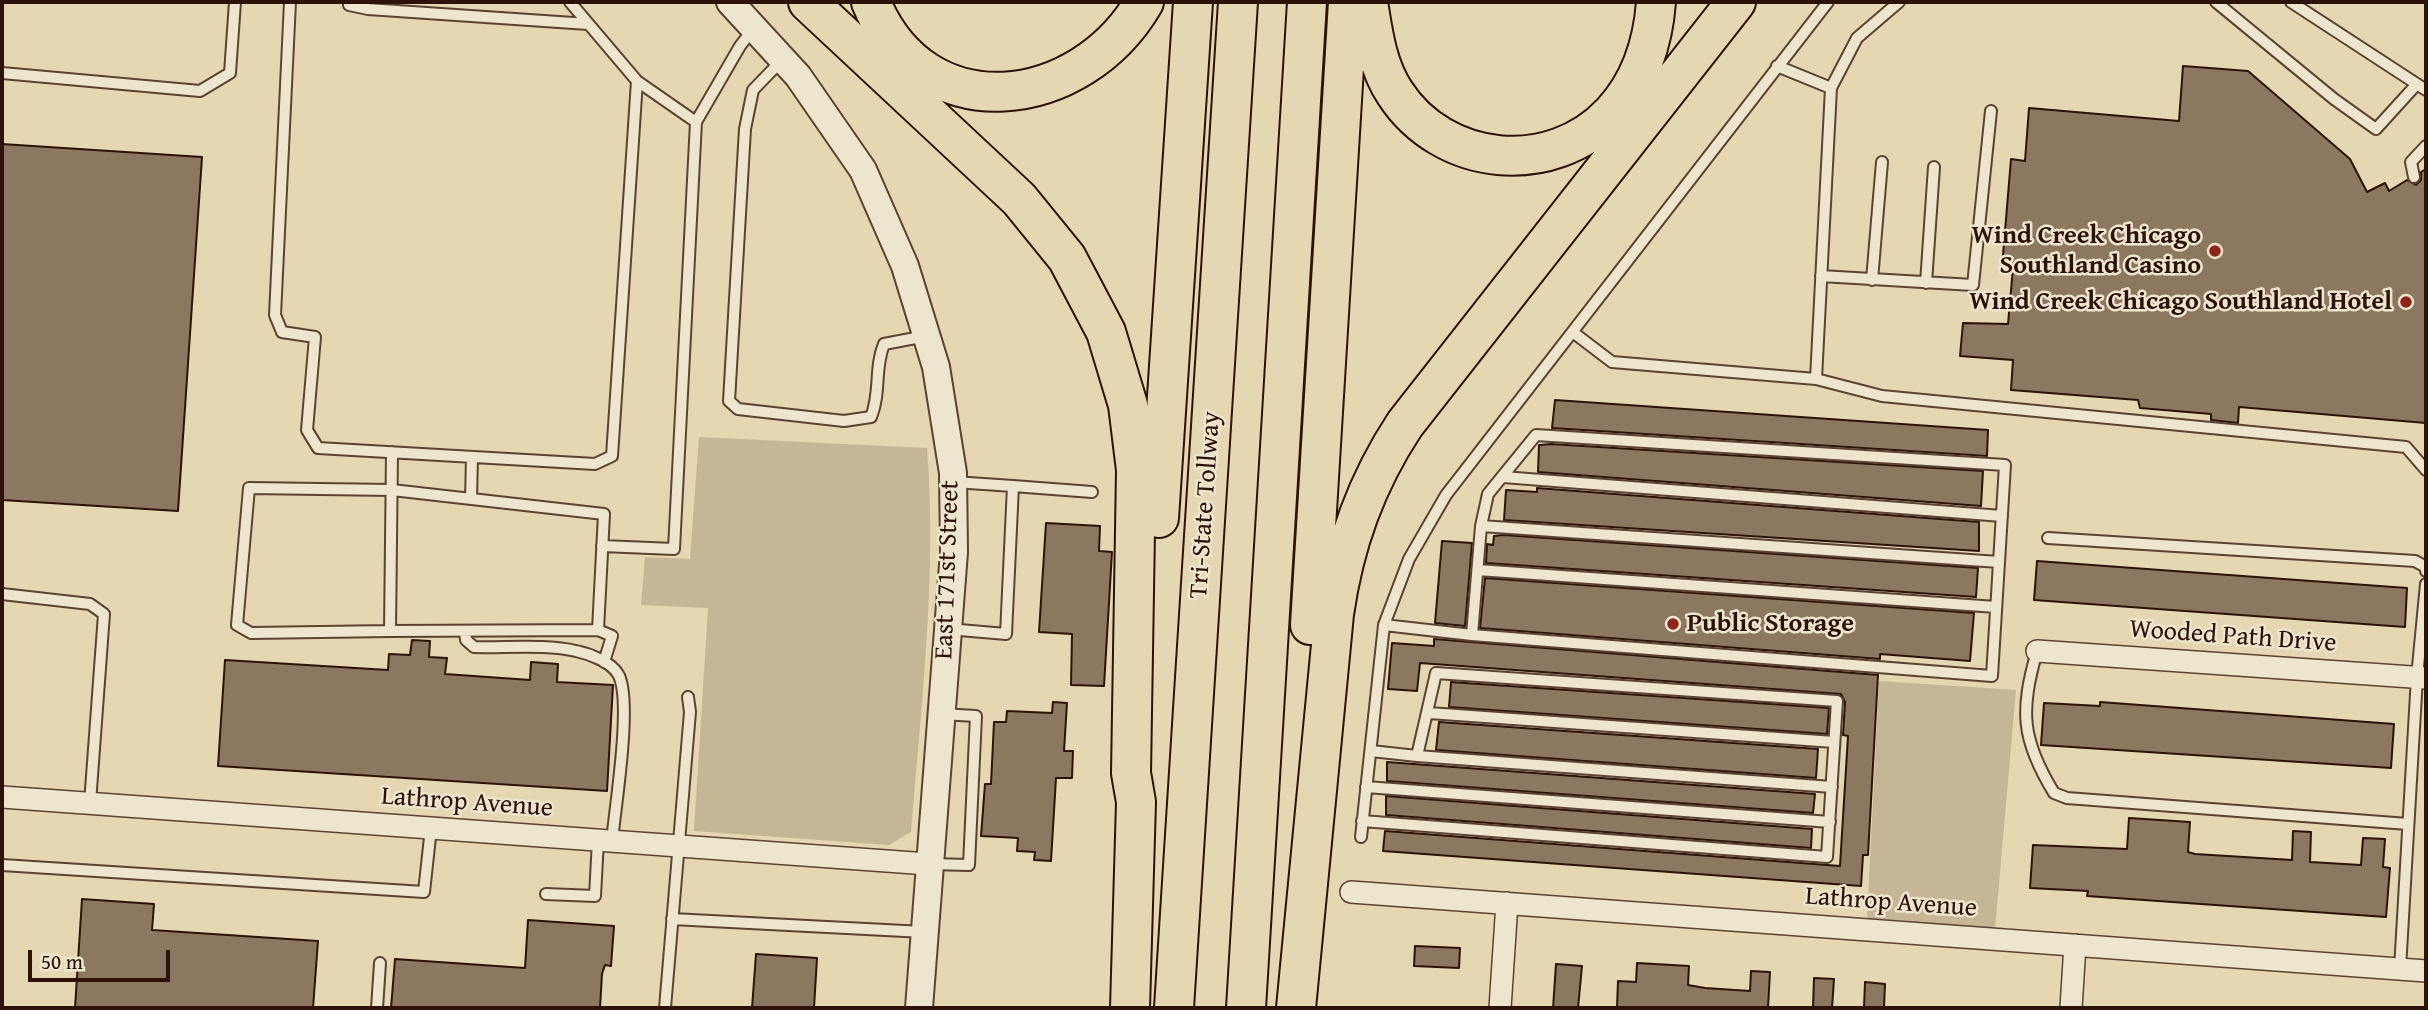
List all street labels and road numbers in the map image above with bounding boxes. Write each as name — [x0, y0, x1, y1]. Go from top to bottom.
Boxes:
street label: Tri-State Tollway — [1184, 410, 1228, 600]
street label: East 171st Street — [929, 480, 967, 660]
street label: Wooded Path Drive — [2128, 614, 2338, 660]
street label: Lathrop Avenue — [380, 781, 554, 825]
street label: Lathrop Avenue — [1804, 881, 1978, 925]

